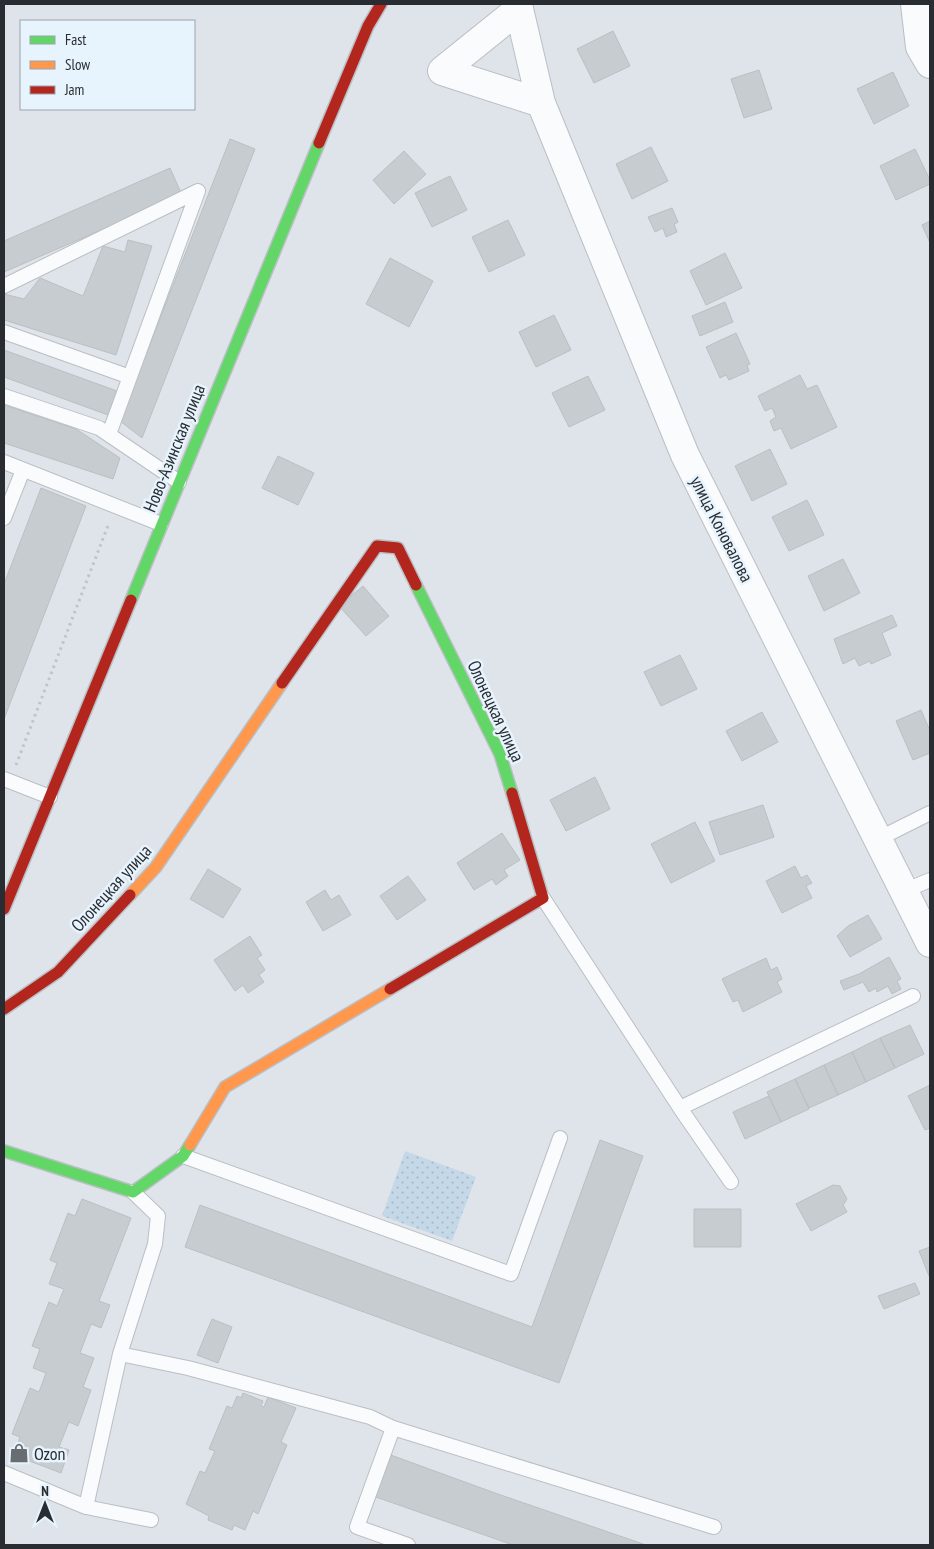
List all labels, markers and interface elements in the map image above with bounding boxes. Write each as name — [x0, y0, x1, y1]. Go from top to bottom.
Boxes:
legend — [20, 20, 195, 110]
text: Fast — [65, 30, 86, 49]
text: Slow — [65, 55, 90, 74]
text: Jam — [64, 80, 84, 99]
street label: Ново-Азинская улица — [138, 381, 210, 515]
street label: улица Коновалова — [685, 472, 759, 586]
street label: Олонецкая улица — [462, 657, 530, 765]
street label: Олонецкая улица — [66, 840, 156, 936]
shop icon: Ozon — [8, 1442, 30, 1464]
place label: Ozon — [34, 1442, 66, 1465]
north arrow — [20, 1479, 70, 1529]
text: N — [41, 1482, 49, 1500]

